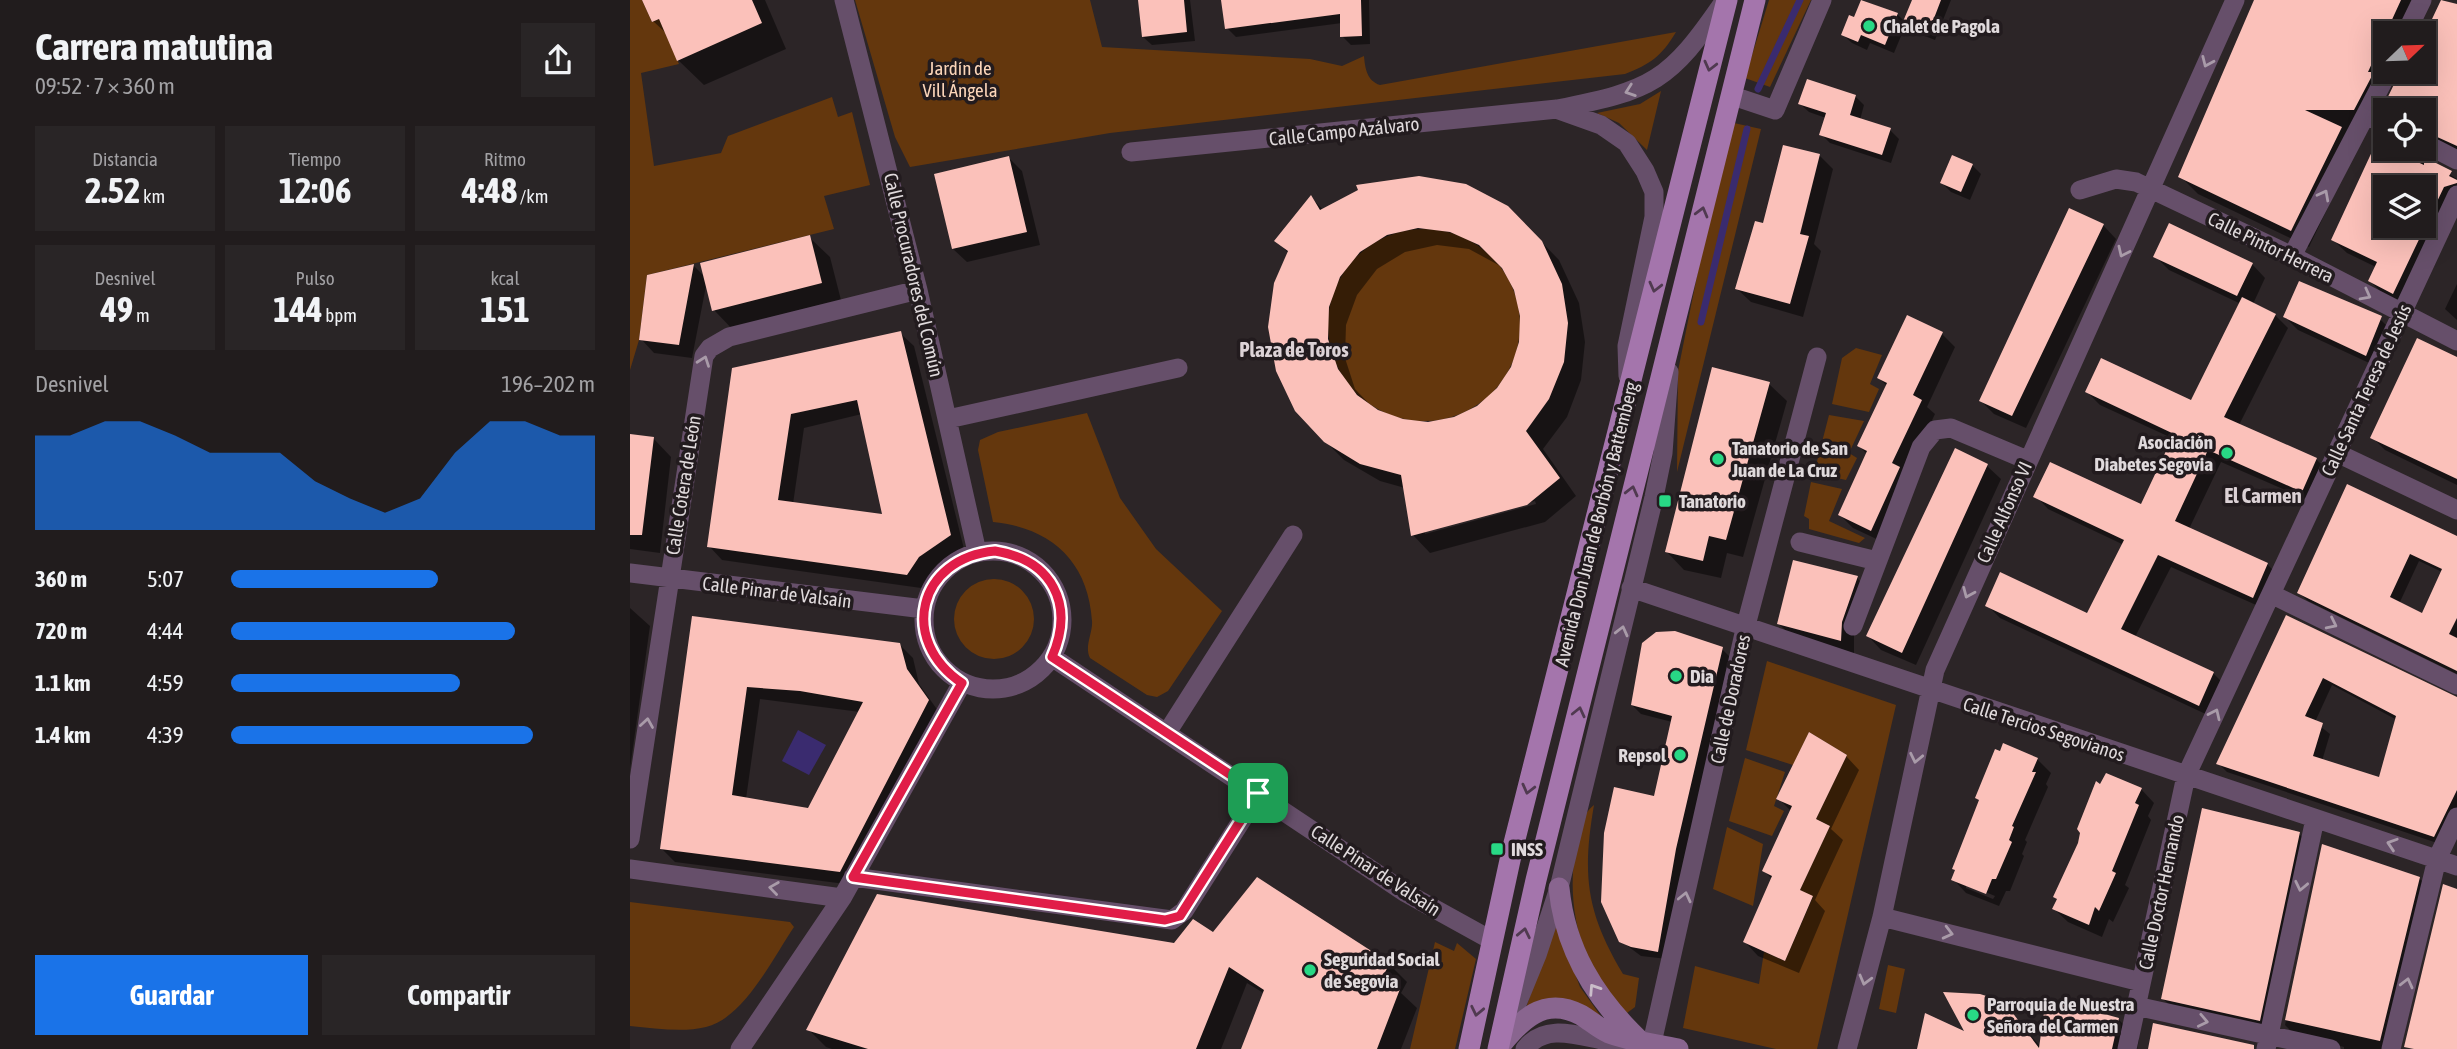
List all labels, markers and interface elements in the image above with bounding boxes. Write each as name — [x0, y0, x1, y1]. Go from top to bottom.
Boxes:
place label: Chalet de Pagola — [1883, 15, 2000, 37]
marker: Chalet de Pagola — [1861, 18, 1877, 34]
north arrow — [2373, 21, 2436, 84]
map controls — [2373, 21, 2436, 238]
button: share — [521, 23, 595, 97]
text: Carrera matutina — [35, 25, 273, 68]
one-way arrow — [2201, 55, 2215, 68]
park label: Jardín de Vill Ángela — [922, 57, 998, 101]
one-way arrow — [1704, 60, 1718, 72]
text: 09:52 · 7 × 360 m — [35, 73, 175, 99]
one-way arrow — [1624, 83, 1637, 97]
button: locate — [2373, 98, 2436, 161]
street label: Calle Campo Azálvaro — [1268, 112, 1420, 150]
text: Distancia — [92, 148, 158, 170]
text: Tiempo — [289, 148, 341, 170]
text: Ritmo — [484, 148, 526, 170]
text: 2.52 — [85, 170, 140, 210]
text: 12:06 — [279, 170, 351, 210]
text: 4:48 — [462, 170, 517, 210]
street label: Calle Procuradores del Común — [880, 171, 948, 379]
button: layers — [2373, 175, 2436, 238]
text: km — [140, 185, 165, 207]
text: /km — [517, 185, 548, 207]
one-way arrow — [2316, 190, 2329, 203]
one-way arrow — [1694, 206, 1708, 218]
street label: Calle Pintor Herrera — [2205, 207, 2337, 287]
one-way arrow — [2117, 244, 2131, 257]
text: Desnivel — [95, 267, 155, 289]
text: Pulso — [295, 267, 335, 289]
text: kcal — [491, 267, 519, 289]
one-way arrow — [1649, 281, 1664, 293]
one-way arrow — [2359, 287, 2371, 301]
text: 49 — [100, 289, 133, 329]
text: 144 — [273, 289, 323, 329]
text: 151 — [480, 289, 530, 329]
street label: Calle Santa Teresa de Jesús — [2316, 300, 2416, 479]
text: m — [133, 304, 150, 326]
text: bpm — [323, 304, 357, 326]
district label: Plaza de Toros — [1239, 337, 1349, 361]
one-way arrow — [696, 355, 710, 368]
text: Desnivel — [35, 371, 109, 397]
text: 196–202 m — [501, 371, 595, 397]
street label: Avenida Don Juan de Borbón y Battemberg — [1550, 379, 1642, 669]
street label: Calle Cotera de León — [661, 414, 705, 556]
place label: Asociación Diabetes Segovia — [2094, 431, 2213, 475]
place label: Tanatorio de San Juan de La Cruz — [1731, 437, 1848, 481]
marker: Asociación Diabetes Segovia — [2219, 445, 2235, 461]
marker: Tanatorio de San Juan de La Cruz — [1710, 451, 1726, 467]
street label: Calle Alfonso VI — [1972, 458, 2036, 566]
district label: El Carmen — [2224, 483, 2302, 507]
one-way arrow — [1624, 485, 1638, 497]
place label: Tanatorio — [1679, 490, 1746, 512]
marker: Tanatorio — [1657, 493, 1673, 509]
text: 360 m — [35, 566, 87, 592]
text: 5:07 — [147, 566, 184, 592]
street label: Calle Pinar de Valsaín — [701, 572, 853, 612]
one-way arrow — [1962, 585, 1976, 598]
one-way arrow — [2325, 616, 2337, 630]
text: 720 m — [35, 618, 87, 644]
text: 4:44 — [147, 618, 184, 644]
one-way arrow — [1613, 625, 1628, 637]
street label: Calle de Doradores — [1706, 632, 1754, 765]
place label: Dia — [1690, 665, 1714, 687]
marker: Dia — [1668, 668, 1684, 684]
text: 1.1 km — [35, 670, 91, 696]
text: 4:59 — [147, 670, 184, 696]
street label: Calle Tercios Segovianos — [1960, 692, 2128, 766]
one-way arrow — [1570, 706, 1585, 718]
one-way arrow — [2207, 709, 2221, 721]
one-way arrow — [640, 717, 655, 729]
text: 1.4 km — [35, 722, 91, 748]
text: 4:39 — [147, 722, 184, 748]
place label: Repsol — [1618, 744, 1667, 766]
marker: Repsol — [1672, 747, 1688, 763]
one-way arrow — [1910, 752, 1925, 764]
pin — [1228, 763, 1288, 823]
icon: arrive — [1239, 774, 1277, 812]
one-way arrow — [1522, 783, 1536, 795]
street label: Calle Doctor Hernando — [2134, 812, 2188, 972]
street label: Calle Pinar de Valsaín — [1307, 820, 1445, 920]
place label: INSS — [1511, 838, 1543, 860]
one-way arrow — [2387, 838, 2399, 853]
marker: INSS — [1489, 841, 1505, 857]
one-way arrow — [2295, 880, 2309, 892]
one-way arrow — [768, 881, 780, 896]
one-way arrow — [1677, 891, 1691, 903]
one-way arrow — [1942, 925, 1954, 940]
one-way arrow — [1516, 927, 1531, 939]
place label: Seguridad Social de Segovia — [1324, 948, 1441, 992]
button: Guardar — [35, 955, 308, 1035]
button: Compartir — [322, 955, 595, 1035]
marker: Seguridad Social de Segovia — [1302, 962, 1318, 978]
one-way arrow — [1859, 974, 1873, 986]
one-way arrow — [2399, 977, 2413, 989]
one-way arrow — [1590, 984, 1603, 997]
place label: Parroquia de Nuestra Señora del Carmen — [1987, 993, 2135, 1037]
one-way arrow — [1470, 1005, 1485, 1017]
marker: Parroquia de Nuestra Señora del Carmen — [1965, 1007, 1981, 1023]
one-way arrow — [2197, 1013, 2209, 1027]

